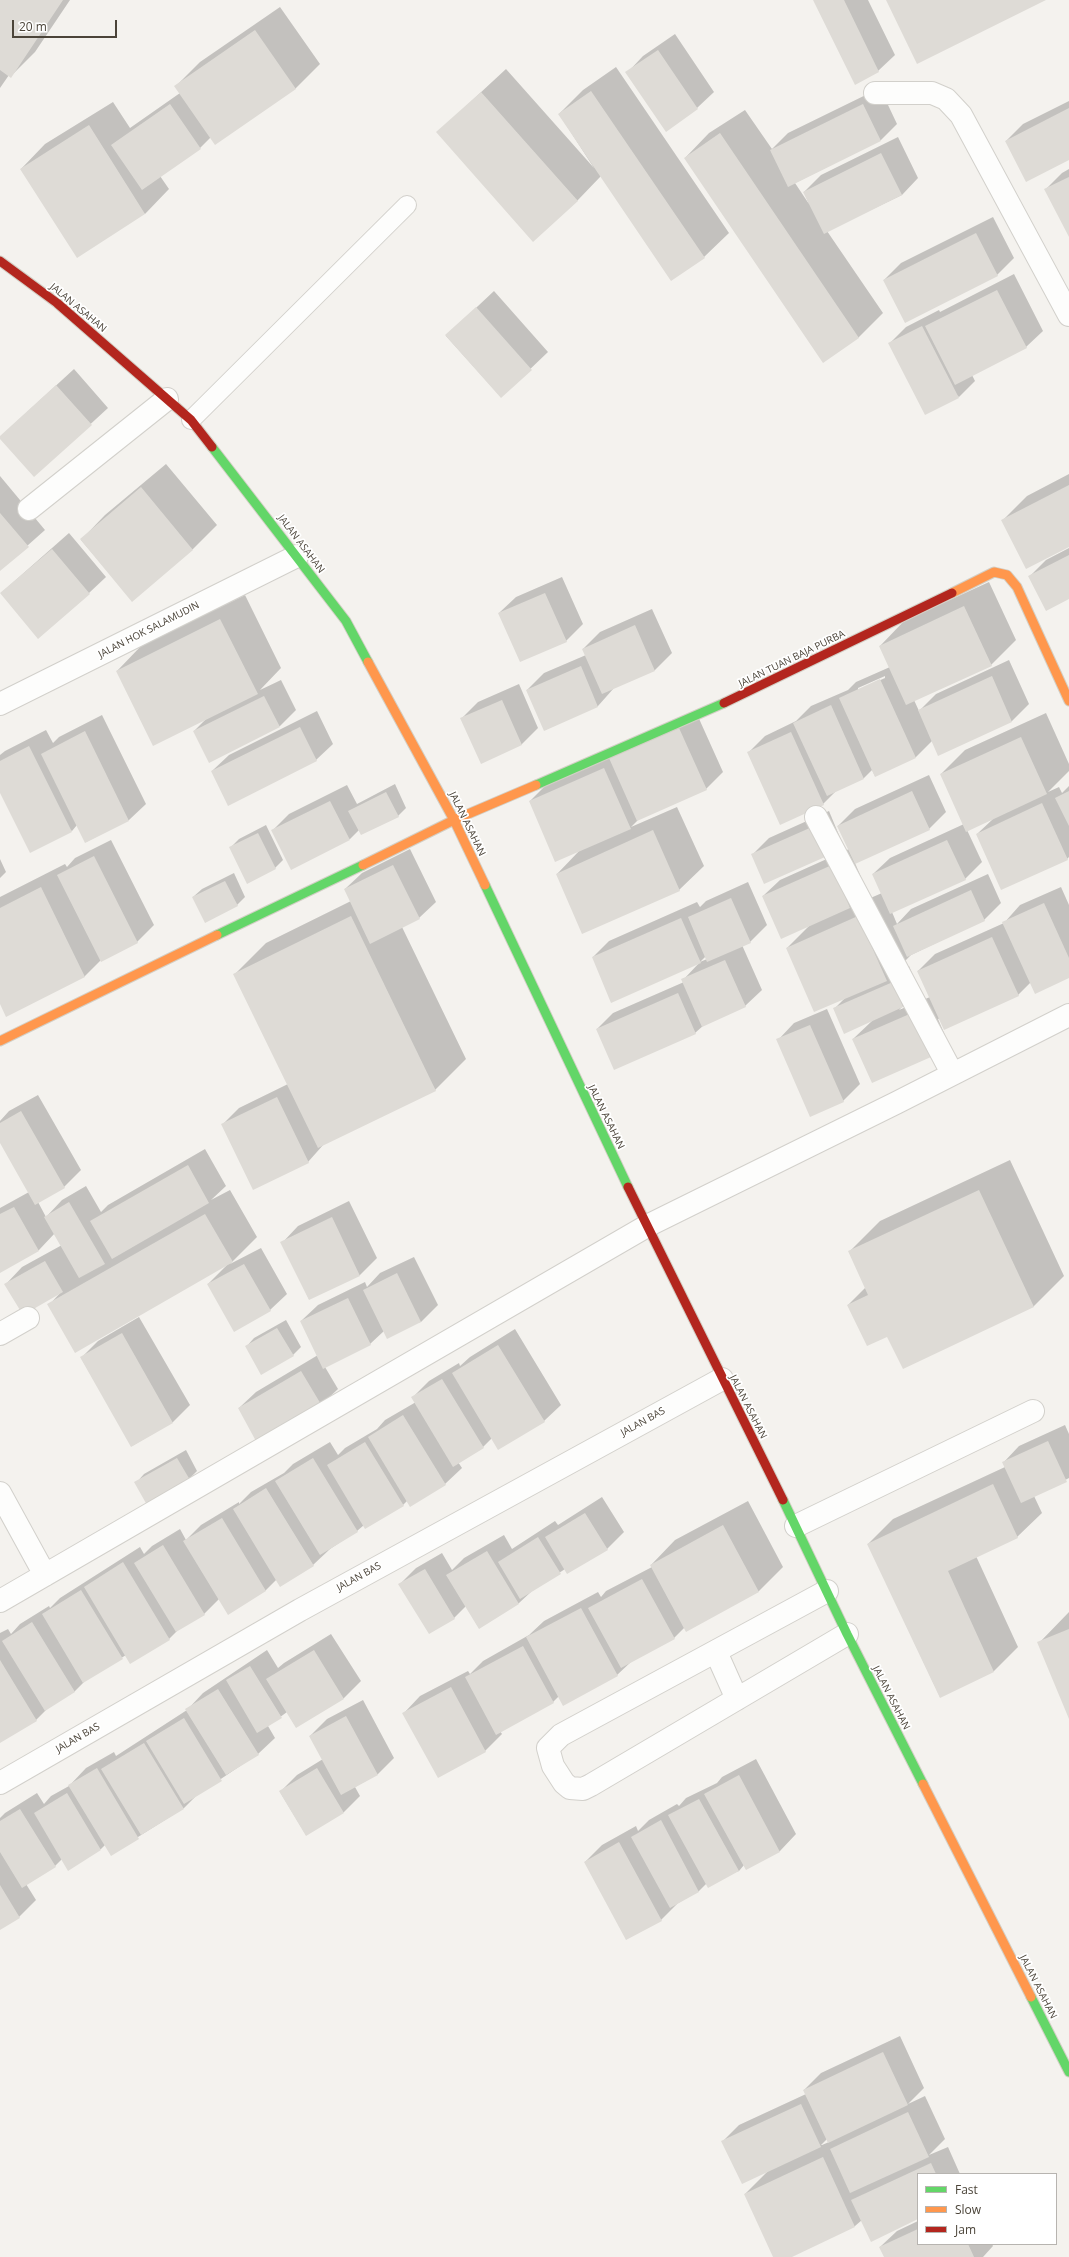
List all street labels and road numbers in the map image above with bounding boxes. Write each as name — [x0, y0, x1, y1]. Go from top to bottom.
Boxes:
street label: JALAN ASAHAN — [47, 281, 109, 335]
street label: JALAN ASAHAN — [275, 512, 327, 576]
street label: JALAN HOK SALAMUDIN — [96, 599, 202, 661]
street label: JALAN TUAN BAJA PURBA — [737, 628, 847, 690]
street label: JALAN ASAHAN — [446, 790, 488, 858]
street label: JALAN ASAHAN — [585, 1083, 627, 1151]
street label: JALAN ASAHAN — [727, 1373, 769, 1441]
street label: JALAN BAS — [619, 1405, 667, 1439]
street label: JALAN BAS — [335, 1560, 383, 1594]
street label: JALAN ASAHAN — [870, 1664, 912, 1732]
street label: JALAN BAS — [54, 1721, 102, 1755]
street label: JALAN ASAHAN — [1017, 1953, 1059, 2021]

